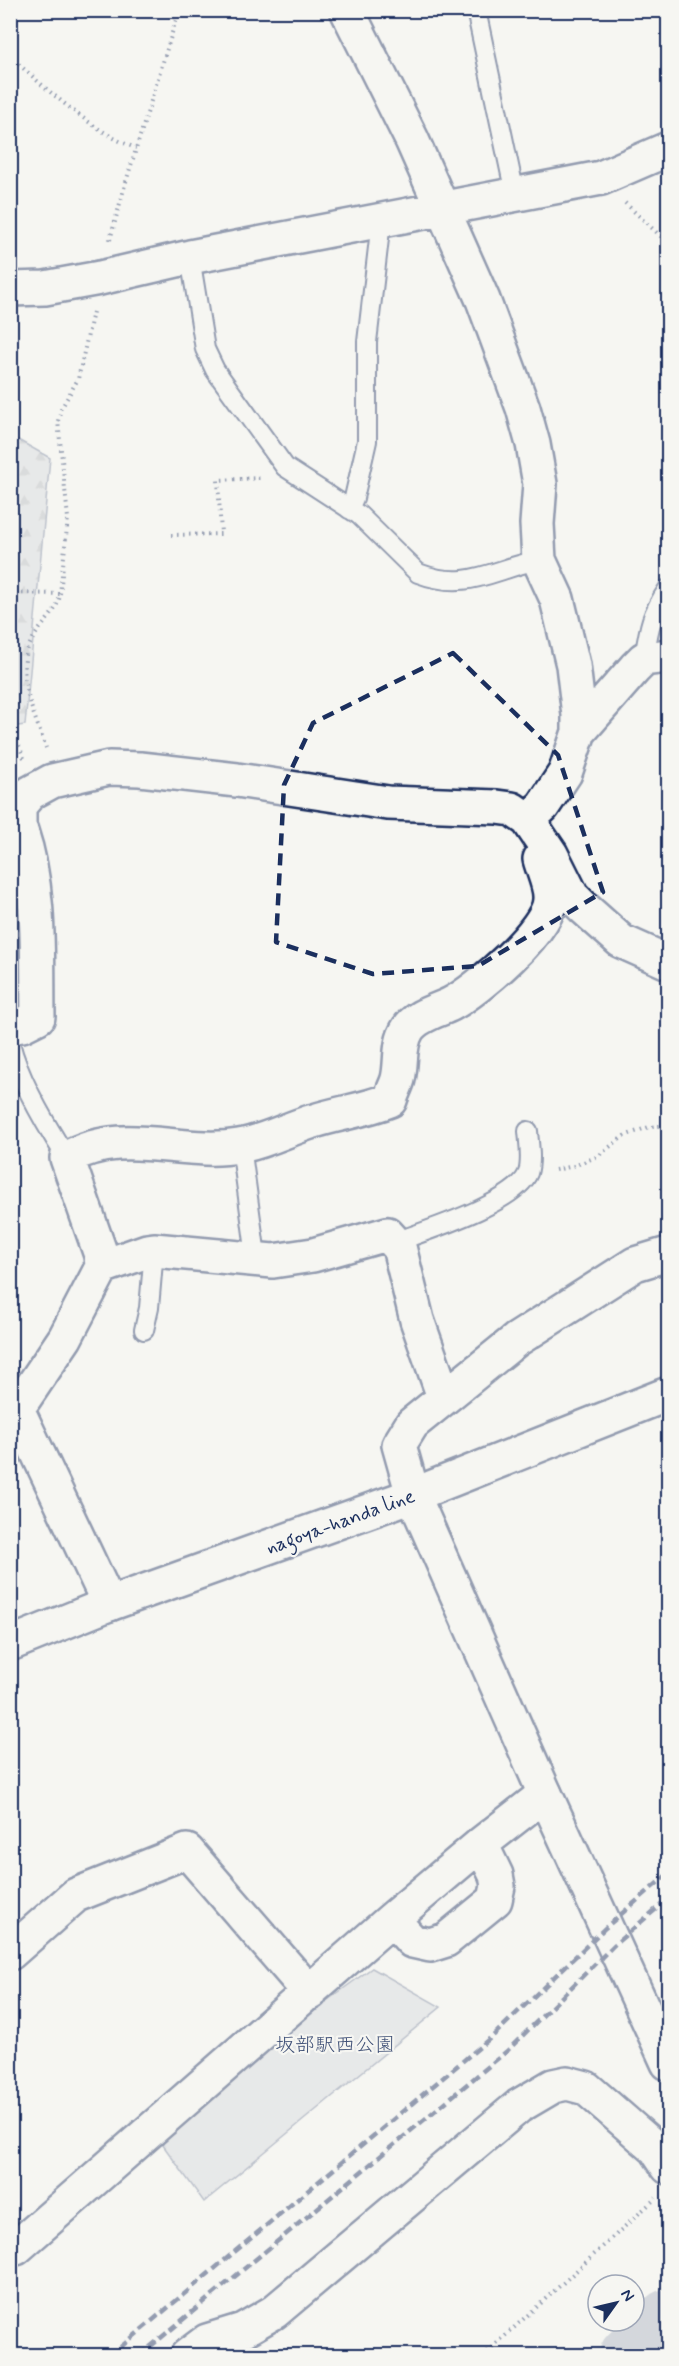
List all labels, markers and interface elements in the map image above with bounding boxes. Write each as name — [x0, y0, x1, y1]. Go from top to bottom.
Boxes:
street label: nagoya-handa line — [262, 1483, 419, 1564]
park label: 坂部駅西公園 — [275, 2032, 395, 2059]
north arrow — [586, 2273, 646, 2333]
text: N — [616, 2285, 639, 2306]

